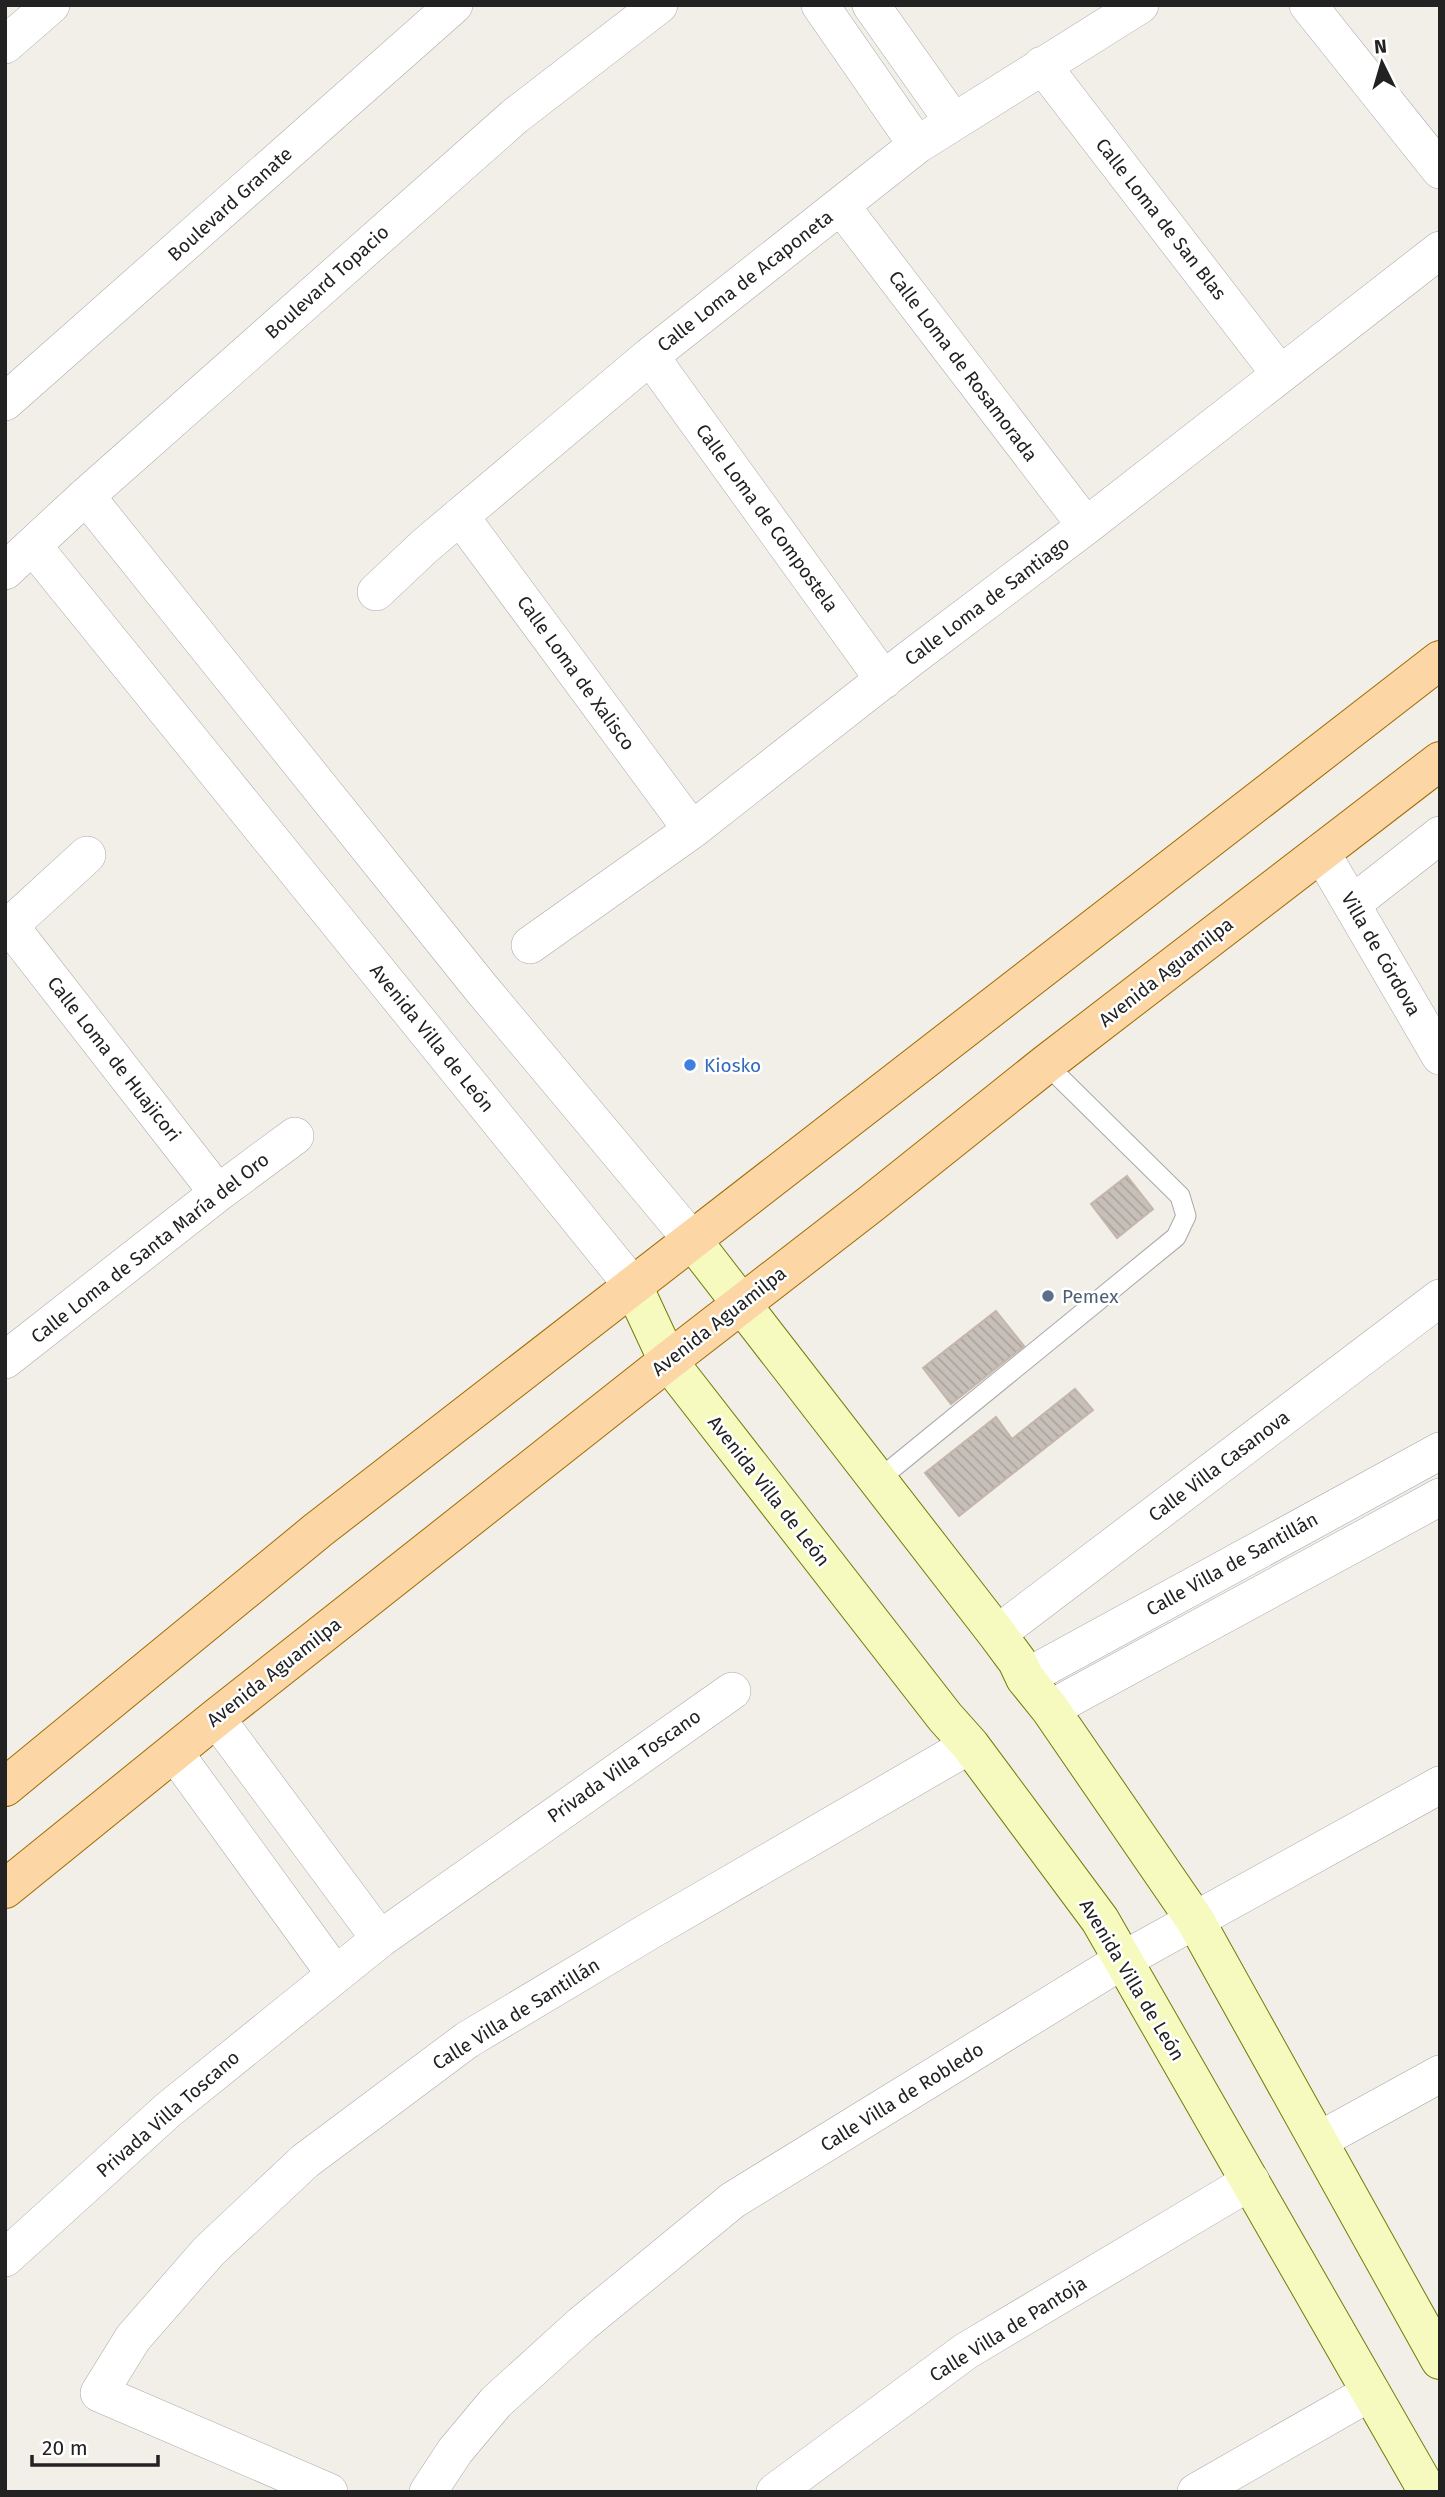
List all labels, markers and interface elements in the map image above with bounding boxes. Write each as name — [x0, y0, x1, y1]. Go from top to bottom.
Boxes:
north arrow — [1347, 28, 1417, 98]
text: N — [1373, 35, 1388, 59]
street label: Calle Loma de San Blas — [1091, 134, 1231, 304]
street label: Boulevard Granate — [163, 142, 297, 266]
street label: Calle Loma de Acaponeta — [653, 205, 837, 357]
street label: Boulevard Topacio — [260, 220, 394, 344]
street label: Calle Loma de Rosamorada — [884, 266, 1042, 466]
street label: Calle Loma de Compostela — [691, 419, 843, 617]
street label: Calle Loma de Santiago — [900, 532, 1074, 670]
street label: Calle Loma de Xalisco — [512, 591, 640, 755]
street label: Villa de Córdova — [1336, 888, 1426, 1020]
street label: Avenida Aguamilpa — [1094, 912, 1238, 1032]
street label: Avenida Villa de León — [365, 959, 499, 1117]
street label: Calle Loma de Huajicori — [43, 972, 185, 1146]
place label: Kiosko — [704, 1054, 761, 1077]
marker: Kiosko — [682, 1057, 698, 1073]
street label: Calle Loma de Santa María del Oro — [26, 1148, 274, 1348]
street label: Avenida Aguamilpa — [647, 1261, 791, 1381]
place label: Pemex — [1062, 1285, 1119, 1308]
marker: Pemex — [1040, 1288, 1056, 1304]
street label: Calle Villa Casanova — [1144, 1406, 1294, 1526]
street label: Avenida Villa de León — [703, 1411, 835, 1571]
street label: Calle Villa de Santillán — [1142, 1507, 1322, 1621]
street label: Avenida Aguamilpa — [202, 1612, 346, 1732]
street label: Privada Villa Toscano — [543, 1704, 705, 1828]
street label: Avenida Villa de León — [1075, 1895, 1189, 2065]
street label: Calle Villa de Santillán — [428, 1953, 604, 2075]
street label: Calle Villa de Robledo — [816, 2037, 988, 2157]
street label: Privada Villa Toscano — [92, 2046, 244, 2182]
street label: Calle Villa de Pantoja — [925, 2271, 1091, 2387]
scale bar — [32, 2424, 158, 2468]
text: 20 m — [42, 2435, 88, 2461]

